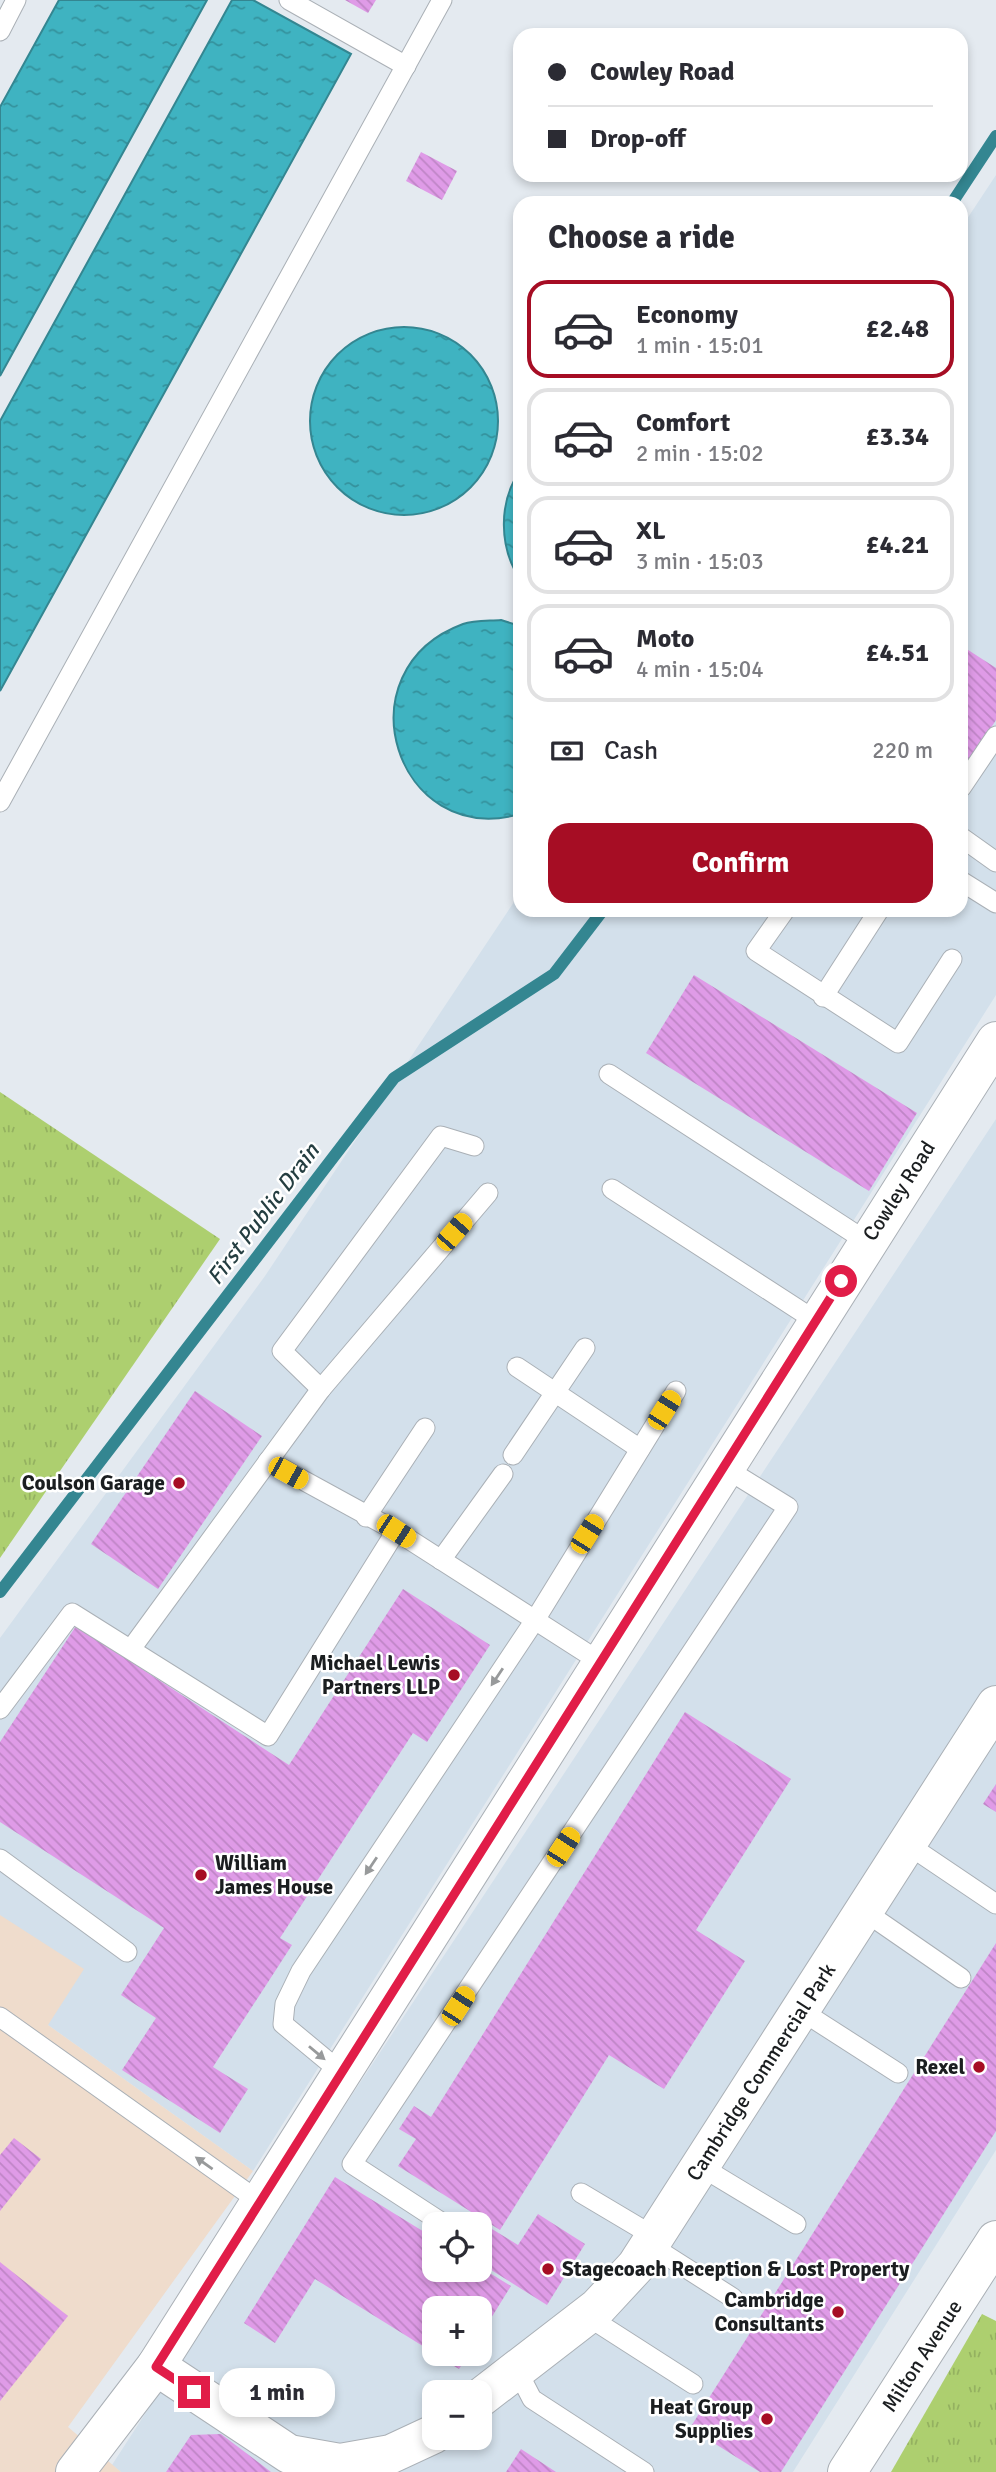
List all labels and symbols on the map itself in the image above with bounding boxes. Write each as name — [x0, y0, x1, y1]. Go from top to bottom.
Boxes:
water label: First Public Drain — [200, 1136, 327, 1291]
street label: Cowley Road — [857, 1136, 941, 1246]
car — [433, 1209, 476, 1255]
route start — [825, 1265, 857, 1297]
car — [644, 1387, 685, 1433]
car — [265, 1454, 312, 1492]
place label: Coulson Garage — [22, 1470, 165, 1496]
marker: Coulson Garage — [171, 1475, 187, 1491]
car — [373, 1511, 420, 1551]
car — [567, 1511, 608, 1557]
place label: Michael Lewis Partners LLP — [310, 1650, 440, 1700]
marker: Michael Lewis Partners LLP — [446, 1667, 462, 1683]
one-way arrow — [491, 1667, 504, 1686]
car — [543, 1824, 584, 1870]
place label: William James House — [215, 1850, 333, 1900]
one-way arrow — [364, 1857, 378, 1875]
marker: William James House — [193, 1867, 209, 1883]
street label: Cambridge Commercial Park — [681, 1958, 841, 2186]
car — [438, 1983, 479, 2029]
one-way arrow — [308, 2045, 326, 2060]
place label: Rexel — [915, 2054, 965, 2080]
marker: Rexel — [971, 2059, 987, 2075]
one-way arrow — [195, 2156, 213, 2170]
place label: Stagecoach Reception & Lost Property — [562, 2256, 910, 2282]
marker: Stagecoach Reception & Lost Property — [540, 2261, 556, 2277]
place label: Cambridge Consultants — [714, 2287, 824, 2337]
street label: Milton Avenue — [876, 2295, 968, 2417]
marker: Cambridge Consultants — [830, 2304, 846, 2320]
callout: 1 min — [218, 2368, 334, 2416]
route end — [178, 2376, 210, 2408]
place label: Heat Group Supplies — [649, 2394, 753, 2444]
marker: Heat Group Supplies — [759, 2411, 775, 2427]

